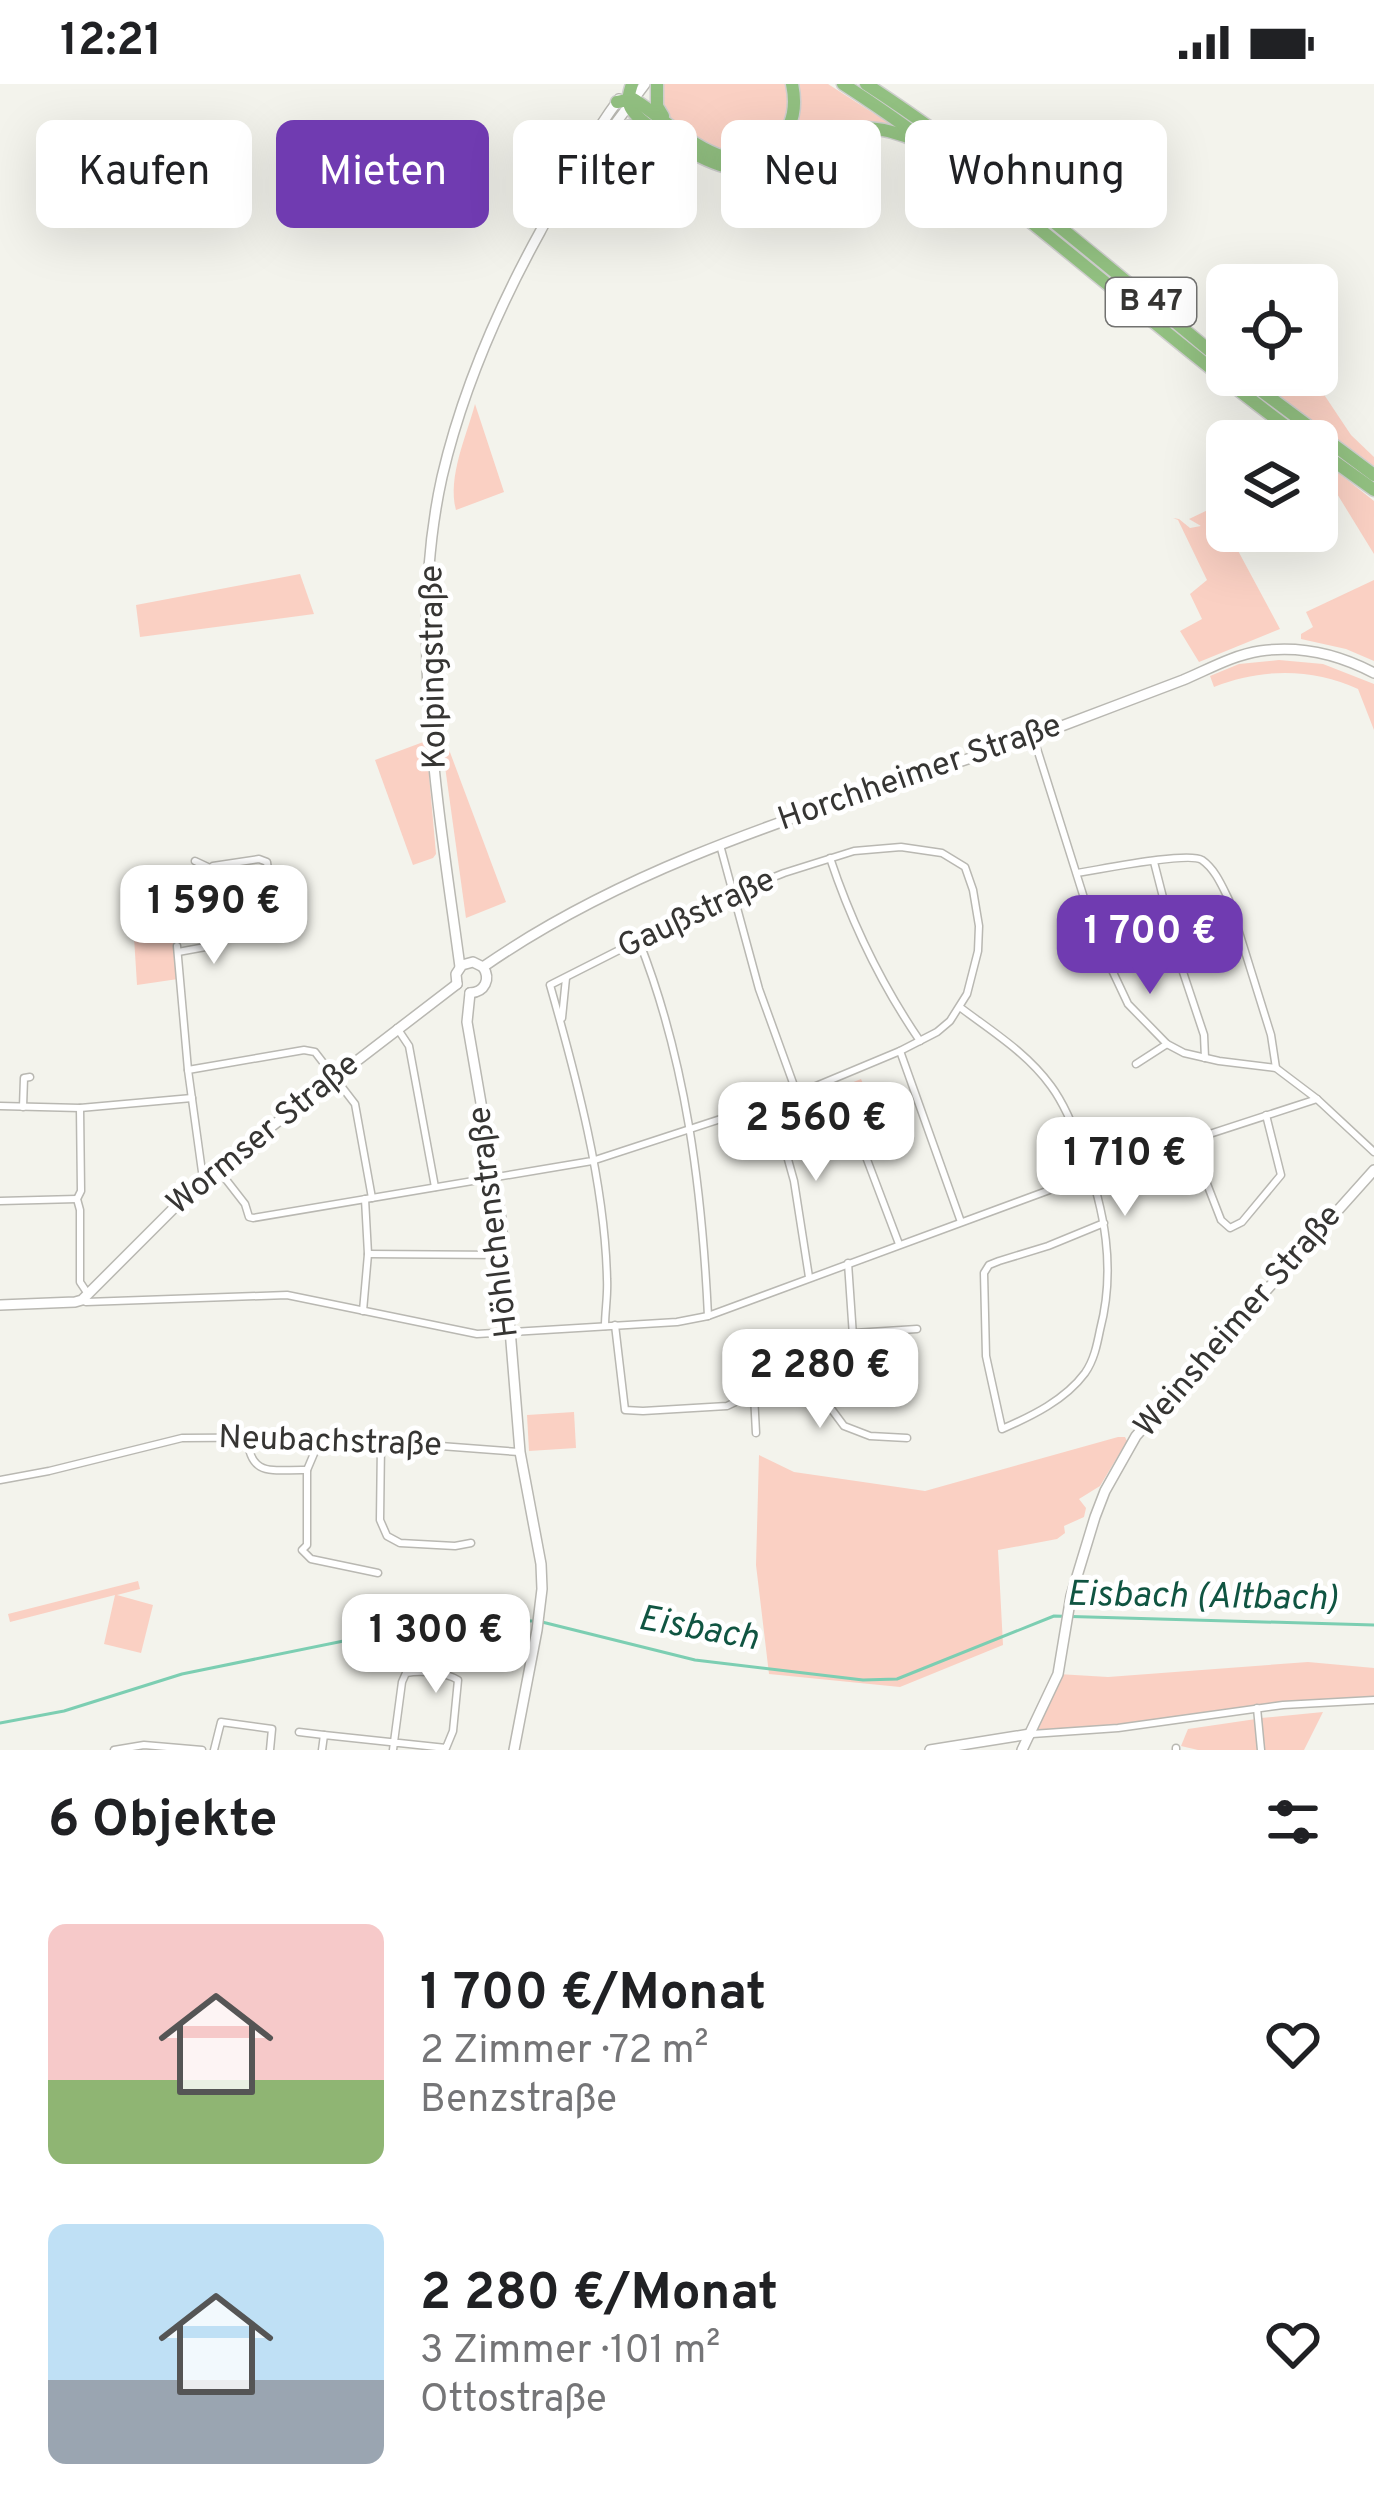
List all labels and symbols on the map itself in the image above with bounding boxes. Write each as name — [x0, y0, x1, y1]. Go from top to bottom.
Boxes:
road number: B 47 — [1106, 278, 1196, 326]
street label: Kolpingstraße — [412, 564, 458, 770]
street label: Horchheimer Straße — [773, 706, 1067, 842]
street label: Gaußstraße — [612, 860, 782, 970]
pin: 1 590 € — [103, 865, 325, 967]
pin: 1 700 € — [1039, 895, 1261, 997]
street label: Wormser Straße — [159, 1044, 369, 1226]
pin: 2 560 € — [705, 1082, 927, 1184]
street label: Höhlchenstraße — [460, 1104, 530, 1340]
pin: 1 710 € — [1014, 1117, 1236, 1219]
street label: Weinsheimer Straße — [1126, 1197, 1352, 1447]
pin: 2 280 € — [709, 1329, 931, 1431]
street label: Neubachstraße — [218, 1418, 442, 1468]
water label: Eisbach (Altbach) — [1066, 1573, 1338, 1623]
pin: 1 300 € — [325, 1594, 547, 1696]
water label: Eisbach — [634, 1597, 762, 1663]

